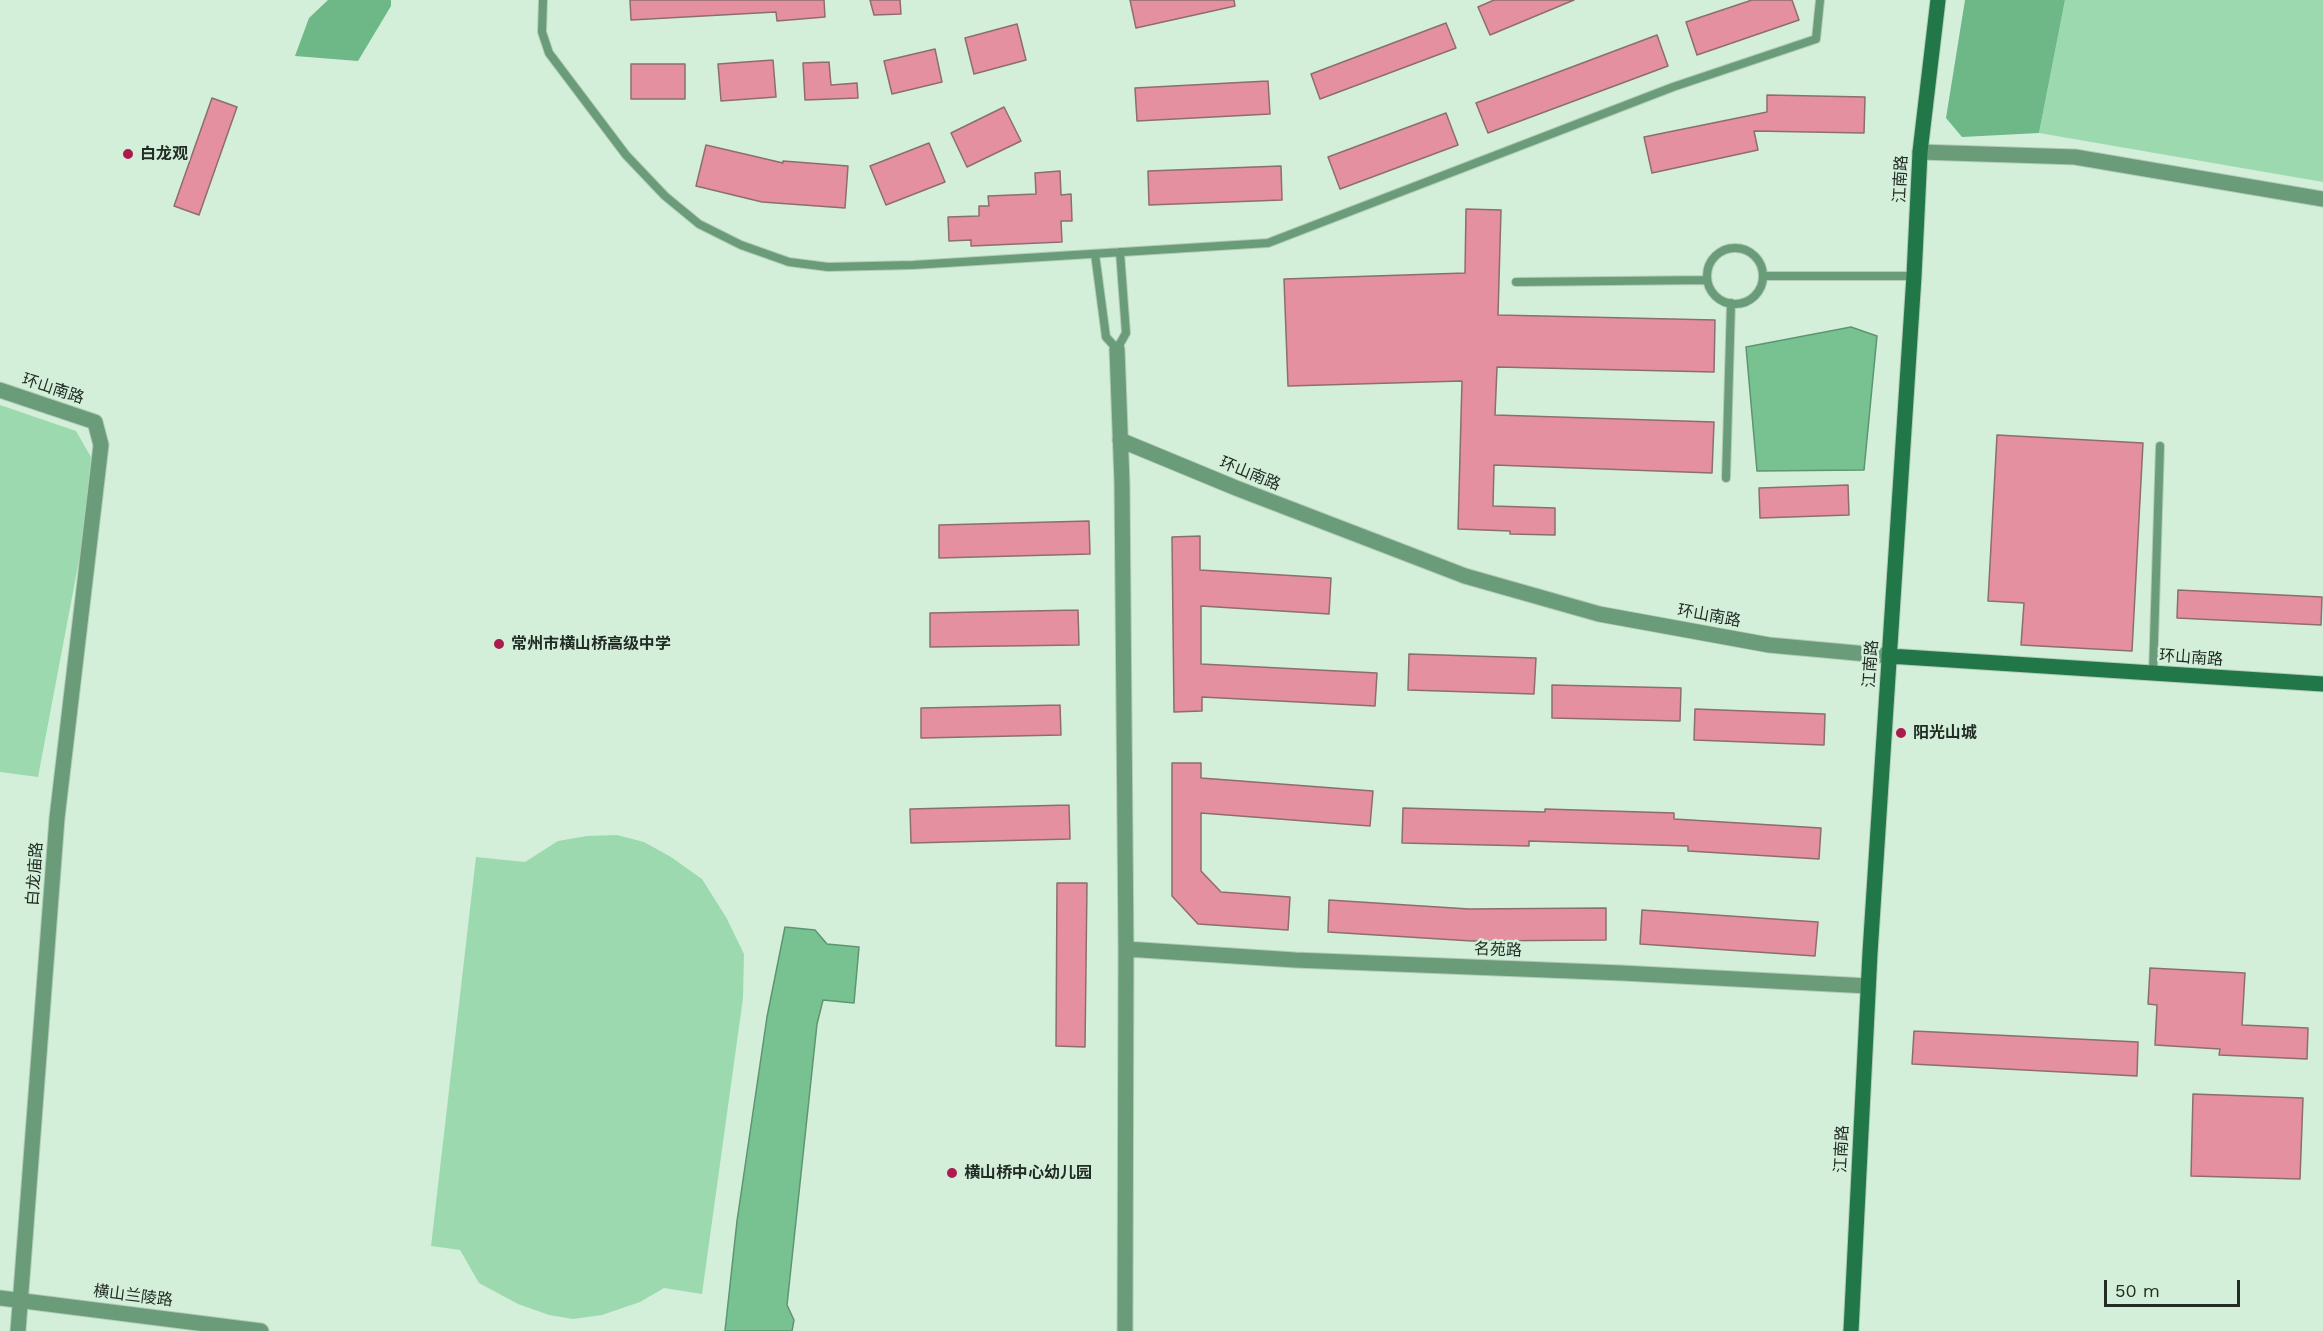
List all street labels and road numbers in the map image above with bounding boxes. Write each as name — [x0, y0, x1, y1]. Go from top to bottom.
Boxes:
street label: 江南路 — [1890, 155, 1912, 203]
street label: 环山南路 — [20, 370, 86, 408]
street label: 环山南路 — [1217, 453, 1283, 495]
street label: 环山南路 — [1676, 601, 1742, 631]
street label: 江南路 — [1860, 639, 1882, 689]
street label: 环山南路 — [2158, 646, 2224, 670]
street label: 白龙庙路 — [23, 841, 47, 907]
street label: 名苑路 — [1474, 940, 1522, 960]
street label: 江南路 — [1831, 1125, 1853, 1173]
street label: 横山兰陵路 — [92, 1282, 174, 1310]

